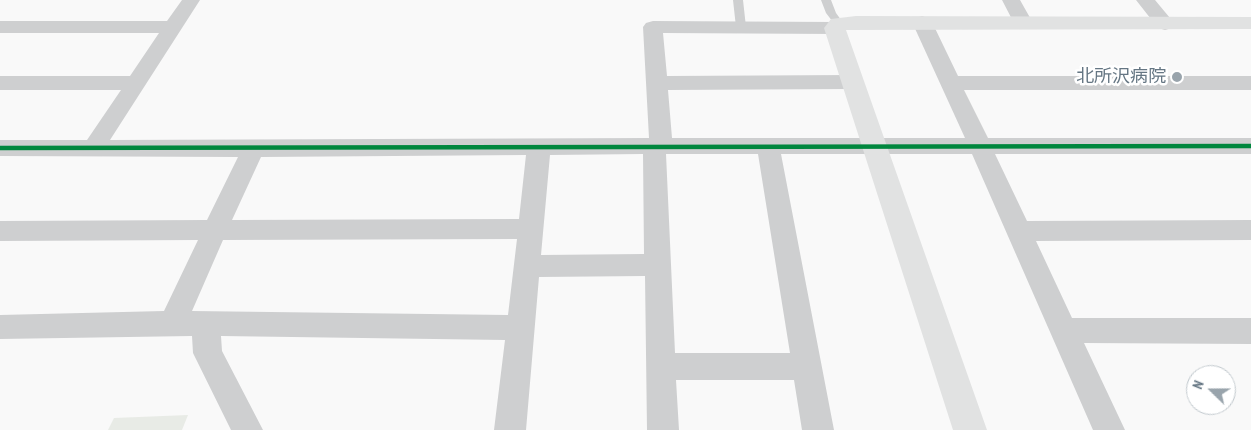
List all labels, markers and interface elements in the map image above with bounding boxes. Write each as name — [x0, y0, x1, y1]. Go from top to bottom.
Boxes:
place label: 北所沢病院 — [1076, 66, 1166, 88]
marker: 北所沢病院 — [1170, 70, 1184, 84]
north arrow — [1186, 365, 1236, 415]
text: N — [1188, 378, 1208, 392]

